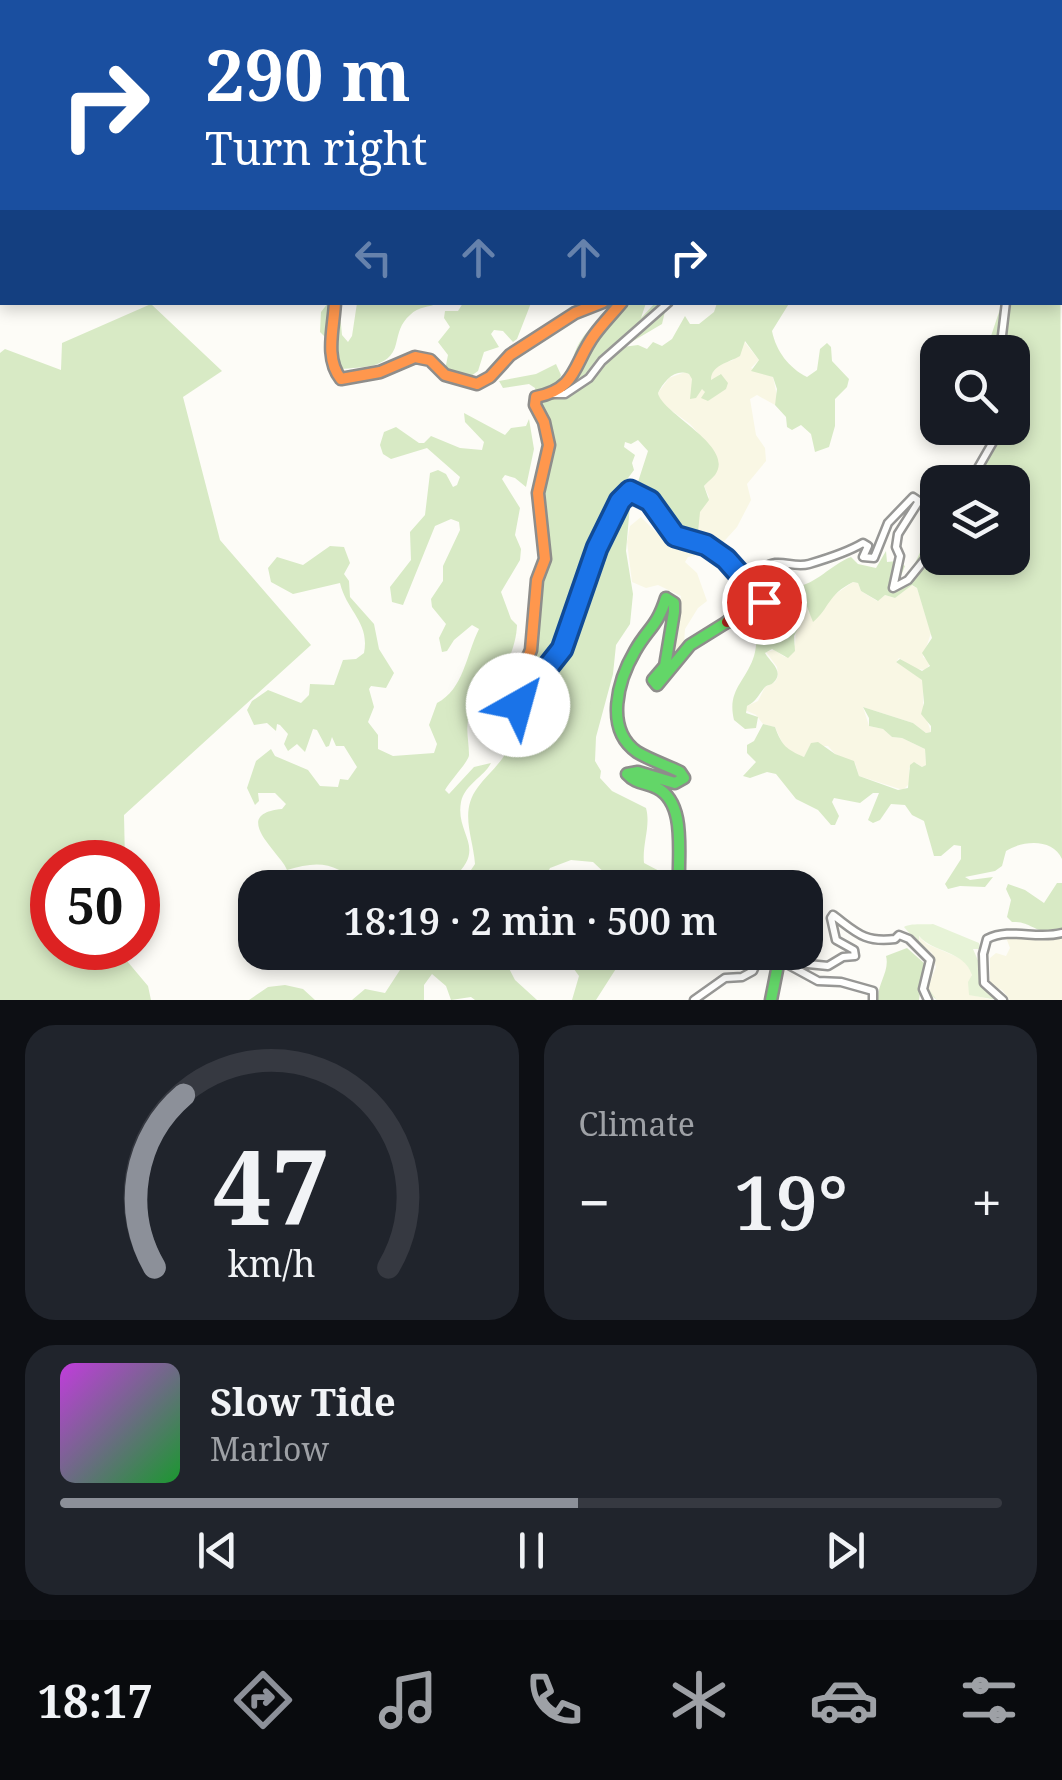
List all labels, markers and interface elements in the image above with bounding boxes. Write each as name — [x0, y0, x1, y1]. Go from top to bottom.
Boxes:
text: 290 m — [205, 26, 411, 122]
icon: right — [40, 40, 170, 170]
text: Turn right — [205, 117, 427, 178]
icon: left — [346, 230, 401, 285]
icon: ahead — [451, 230, 506, 285]
icon: ahead — [556, 230, 611, 285]
icon: right — [661, 230, 716, 285]
map controls — [920, 335, 1030, 575]
button: search — [920, 335, 1030, 445]
button: layers — [920, 465, 1030, 575]
pin — [722, 560, 807, 645]
icon: arrive — [737, 575, 792, 630]
position arrow — [466, 653, 570, 757]
speed limit sign: 50 — [30, 840, 160, 970]
text: 18:19 · 2 min · 500 m — [343, 894, 718, 946]
text: Climate — [579, 1102, 695, 1145]
text: 47 — [213, 1114, 331, 1255]
text: 19° — [734, 1150, 848, 1252]
text: − — [579, 1164, 610, 1239]
text: + — [971, 1164, 1002, 1239]
text: km/h — [228, 1239, 316, 1287]
text: Slow Tide — [210, 1375, 396, 1427]
text: Marlow — [210, 1427, 329, 1470]
icon: previous — [190, 1523, 245, 1578]
icon: pause — [504, 1523, 559, 1578]
icon: next — [818, 1523, 873, 1578]
icon: directions — [228, 1665, 298, 1735]
icon: music — [373, 1665, 443, 1735]
icon: phone — [519, 1665, 589, 1735]
icon: climate — [664, 1665, 734, 1735]
icon: car — [809, 1665, 879, 1735]
icon: filters — [954, 1665, 1024, 1735]
text: 18:17 — [38, 1670, 153, 1731]

